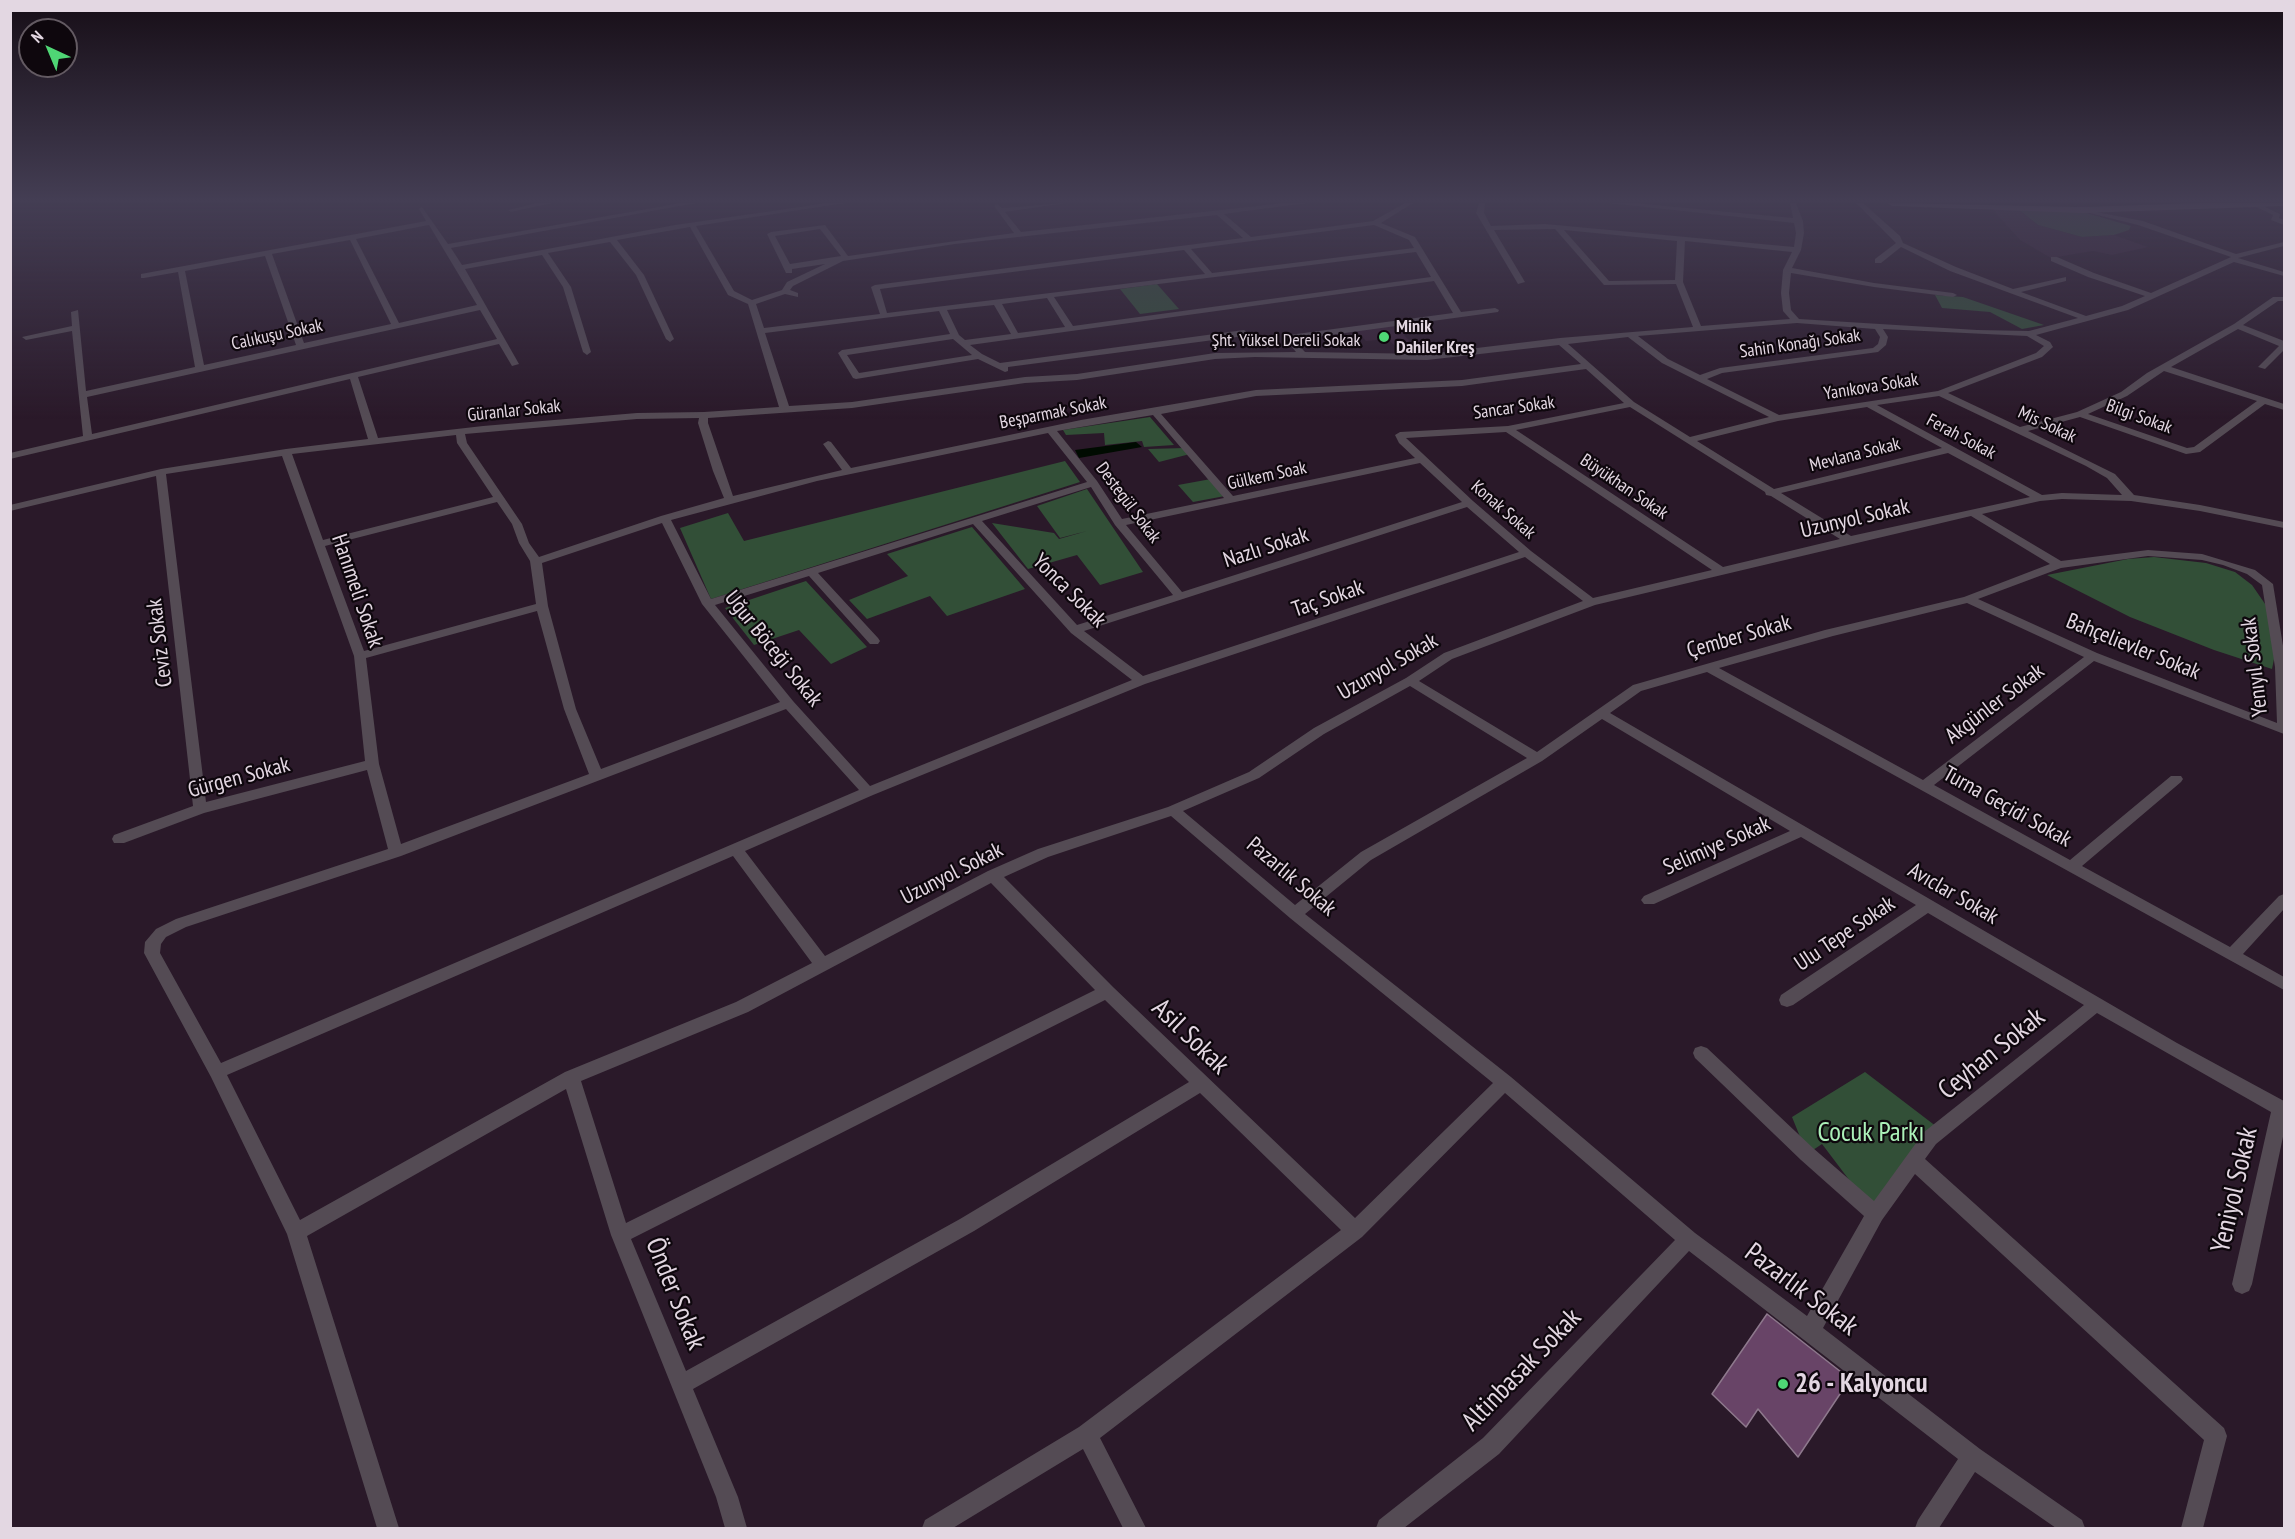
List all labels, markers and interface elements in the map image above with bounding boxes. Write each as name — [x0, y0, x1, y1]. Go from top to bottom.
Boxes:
north arrow — [18, 18, 78, 78]
text: N — [27, 26, 47, 47]
street label: Calıkuşu Sokak — [230, 315, 324, 355]
place label: Minik Dahiler Kreş — [1396, 316, 1475, 358]
street label: Sahin Konağı Sokak — [1738, 325, 1862, 363]
street label: Şht. Yüksel Dereli Sokak — [1211, 330, 1361, 352]
marker: Minik Dahiler Kreş — [1377, 330, 1391, 344]
street label: Yanıkova Sokak — [1822, 369, 1920, 405]
street label: Beşparmak Sokak — [998, 392, 1108, 434]
street label: Sancar Sokak — [1472, 392, 1556, 424]
street label: Güranlar Sokak — [466, 395, 562, 427]
street label: Bilgi Sokak — [2103, 395, 2175, 439]
street label: Mis Sokak — [2014, 402, 2080, 448]
street label: Ferah Sokak — [1923, 410, 1999, 464]
street label: Mevlana Sokak — [1807, 433, 1903, 477]
street label: Büyükhan Sokak — [1576, 450, 1672, 524]
street label: Gülkem Soak — [1225, 457, 1309, 495]
street label: Destegül Sokak — [1091, 458, 1165, 548]
street label: Konak Sokak — [1466, 476, 1540, 544]
street label: Uzunyol Sokak — [1798, 494, 1912, 544]
street label: Nazlı Sokak — [1220, 522, 1312, 574]
street label: Hanımeli Sokak — [325, 531, 389, 651]
street label: Yonca Sokak — [1027, 549, 1111, 633]
street label: Taç Sokak — [1289, 574, 1367, 624]
street label: Uğur Böceği Sokak — [718, 586, 828, 712]
street label: Ceviz Sokak — [141, 597, 179, 689]
street label: Bahçelievler Sokak — [2062, 608, 2204, 686]
street label: Çember Sokak — [1684, 610, 1794, 664]
street label: Yenıyıl Sokak — [2236, 616, 2274, 718]
street label: Uzunyol Sokak — [1333, 628, 1443, 706]
street label: Akgünler Sokak — [1940, 658, 2050, 750]
street label: Gürgen Sokak — [185, 752, 293, 804]
street label: Turna Geçidi Sokak — [1938, 761, 2076, 853]
street label: Selimiye Sokak — [1659, 811, 1775, 881]
street label: Pazarlık Sokak — [1241, 832, 1341, 922]
street label: Uzunyol Sokak — [897, 837, 1007, 911]
street label: Avıclar Sokak — [1903, 857, 2003, 931]
street label: Ulu Tepe Sokak — [1790, 891, 1900, 977]
street label: Asil Sokak — [1145, 992, 1235, 1082]
street label: Ceyhan Sokak — [1932, 1001, 2052, 1107]
park label: Cocuk Parkı — [1818, 1117, 1924, 1149]
street label: Yeniyol Sokak — [2205, 1124, 2265, 1256]
street label: Önder Sokak — [638, 1233, 712, 1355]
street label: Pazarlık Sokak — [1738, 1237, 1864, 1343]
street label: Altinbasak Sokak — [1456, 1302, 1588, 1438]
place label: 26 - Kalyoncu — [1795, 1368, 1928, 1400]
marker: 26 - Kalyoncu — [1776, 1377, 1790, 1391]

